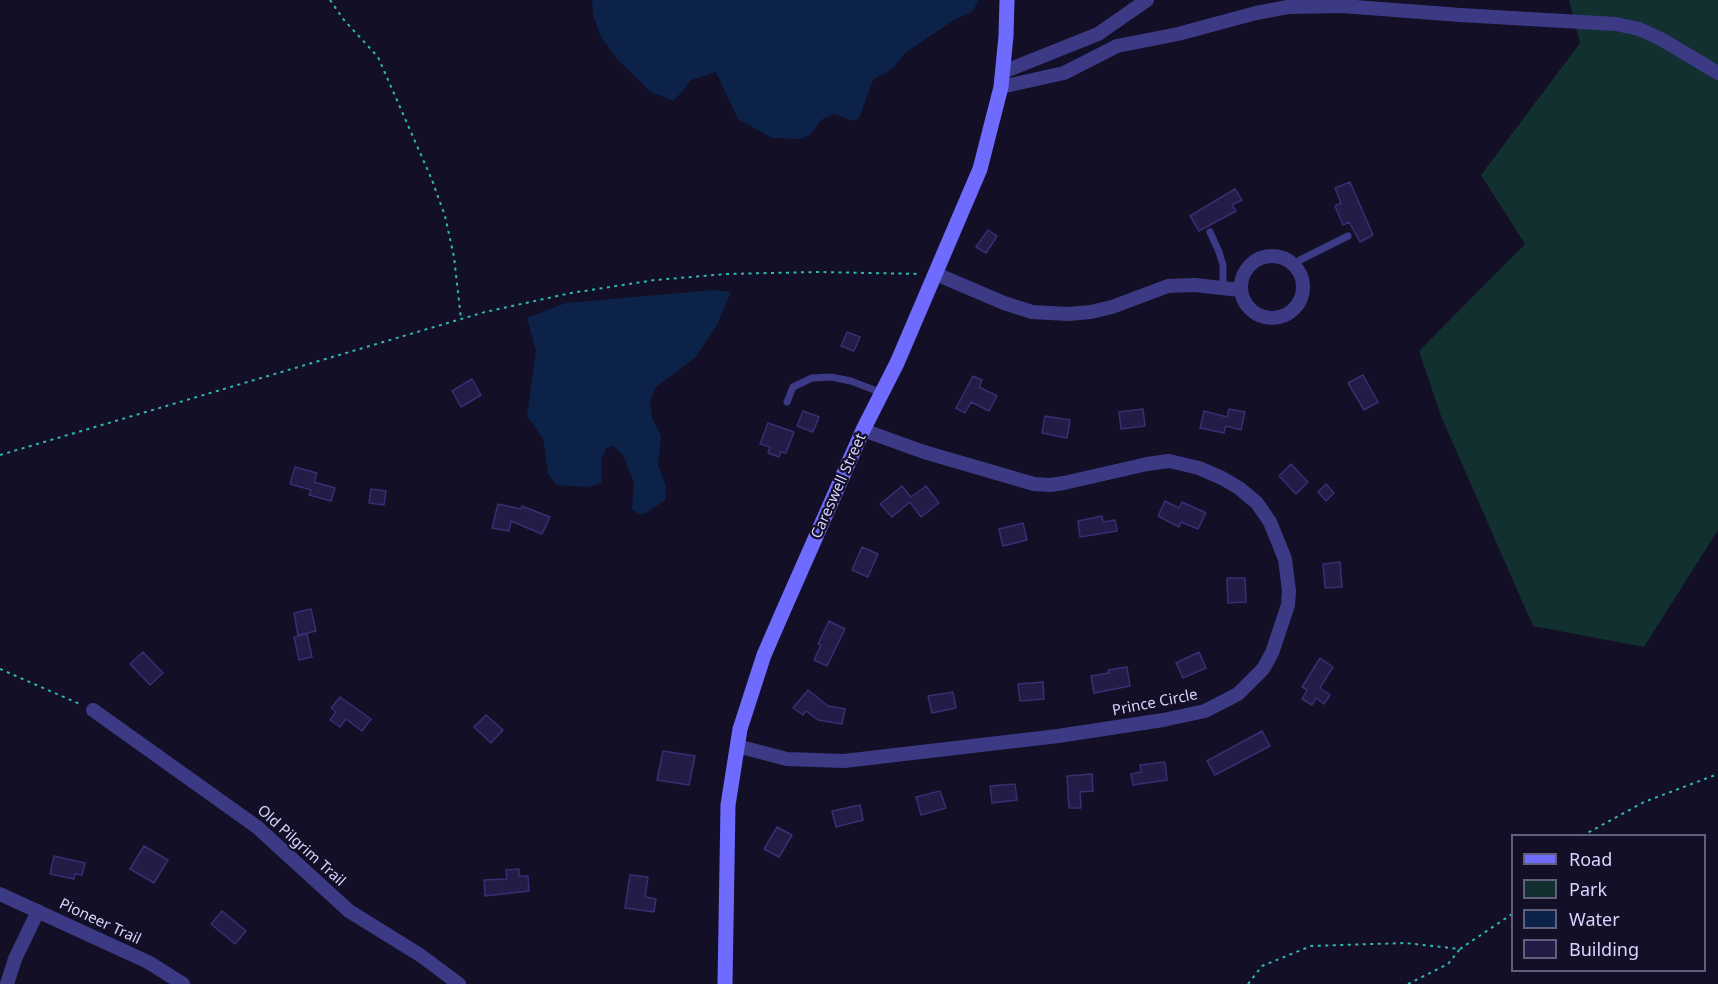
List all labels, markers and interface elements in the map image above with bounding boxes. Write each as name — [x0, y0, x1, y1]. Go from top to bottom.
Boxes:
street label: Careswell Street — [808, 431, 870, 541]
street label: Prince Circle — [1111, 686, 1199, 720]
street label: Old Pilgrim Trail — [253, 802, 349, 890]
legend — [1511, 834, 1706, 972]
text: Road — [1569, 847, 1612, 871]
text: Park — [1569, 877, 1607, 901]
street label: Pioneer Trail — [56, 895, 144, 949]
text: Water — [1569, 907, 1620, 931]
text: Building — [1569, 937, 1639, 961]

